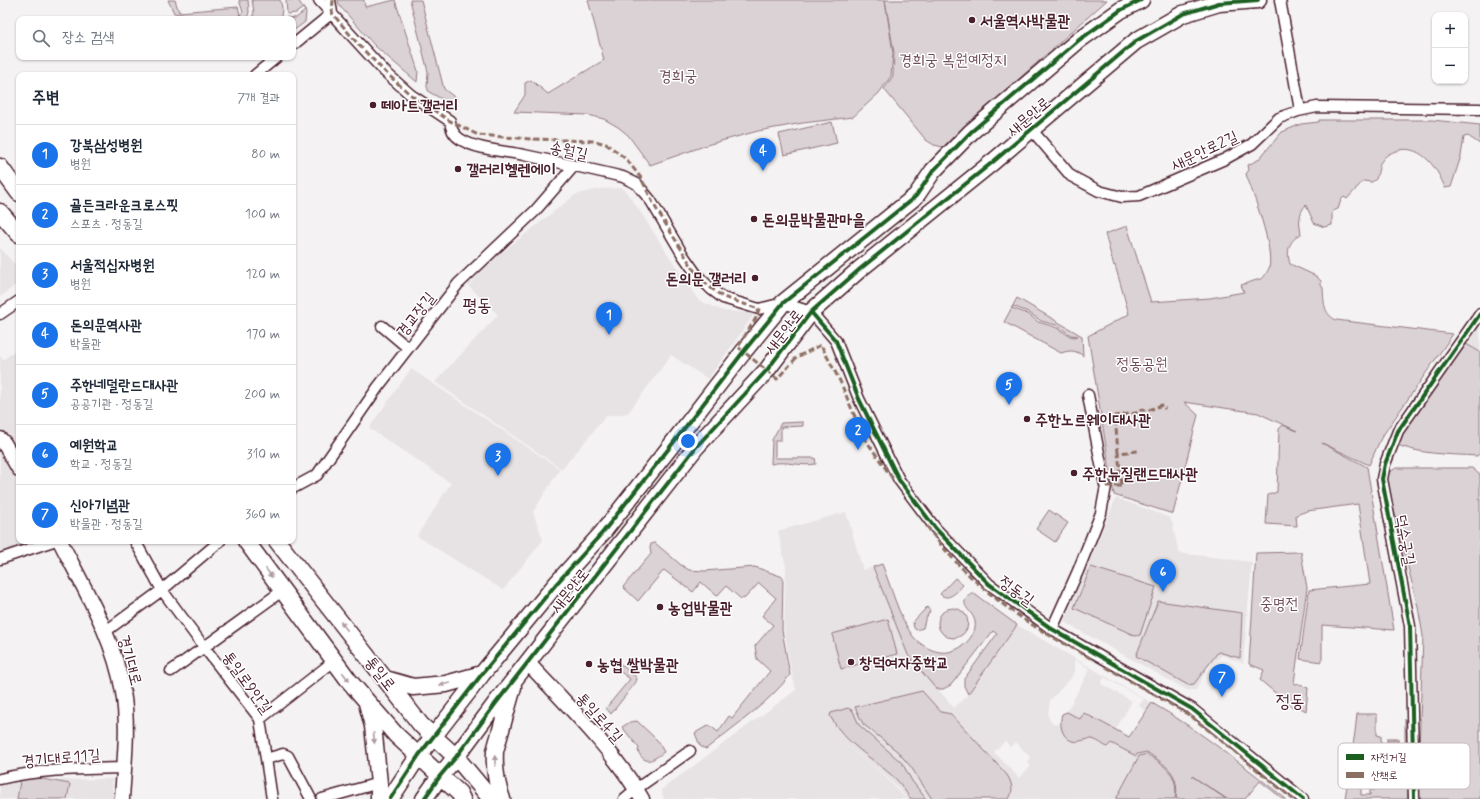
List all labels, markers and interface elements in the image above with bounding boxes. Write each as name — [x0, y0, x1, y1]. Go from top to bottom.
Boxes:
place label: 서울역사박물관 — [980, 11, 1070, 32]
map controls — [1432, 12, 1468, 84]
button: + — [1432, 12, 1468, 48]
marker: 서울역사박물관 — [967, 15, 977, 25]
search box — [16, 16, 296, 60]
icon: search — [30, 27, 52, 49]
text: 장소 검색 — [62, 28, 114, 48]
button: − — [1432, 48, 1468, 84]
park label: 경희궁 복원예정지 — [899, 50, 1007, 71]
park label: 경희궁 — [659, 66, 697, 87]
text: 주변 — [32, 87, 59, 109]
text: 7개 결과 — [237, 90, 280, 107]
street label: 새문안로 — [1002, 93, 1055, 142]
place label: 떼아트갤러리 — [381, 96, 458, 117]
marker: 떼아트갤러리 — [368, 100, 378, 110]
street label: 새문안로2길 — [1167, 127, 1242, 176]
text: 강북삼성병원 — [70, 136, 142, 156]
street label: 송월길 — [548, 137, 590, 166]
pin: 4 — [750, 138, 776, 171]
text: 1 — [42, 146, 48, 163]
text: 80 m — [251, 146, 280, 163]
text: 병원 — [70, 156, 91, 173]
place label: 갤러리헬렌에이 — [466, 160, 556, 181]
marker: 갤러리헬렌에이 — [453, 164, 463, 174]
text: 골든크라운크로스핏 — [70, 196, 179, 216]
text: 2 — [42, 206, 48, 223]
text: 100 m — [245, 206, 280, 223]
place label: 돈의문박물관마을 — [762, 210, 865, 231]
marker: 돈의문박물관마을 — [749, 214, 759, 224]
text: 스포츠 · 정동길 — [70, 216, 143, 233]
text: 서울적십자병원 — [70, 256, 155, 276]
text: 3 — [42, 266, 48, 283]
text: 120 m — [246, 266, 280, 283]
place label: 돈의문 갤러리 — [665, 269, 747, 290]
marker: 돈의문 갤러리 — [750, 273, 760, 283]
text: 병원 — [70, 276, 91, 293]
street label: 경교장길 — [392, 288, 440, 342]
district label: 평동 — [463, 294, 491, 318]
pin: 1 — [596, 302, 622, 335]
street label: 새문안로 — [760, 305, 808, 359]
text: 돈의문역사관 — [70, 316, 142, 336]
text: 4 — [41, 326, 49, 343]
text: 170 m — [246, 326, 280, 343]
text: 박물관 — [70, 336, 101, 353]
park label: 정동공원 — [1116, 354, 1168, 375]
pin: 5 — [996, 372, 1022, 405]
text: 주한네덜란드대사관 — [70, 376, 179, 396]
text: 5 — [41, 386, 49, 403]
text: 200 m — [245, 386, 280, 403]
text: 공공기관 · 정동길 — [70, 396, 153, 413]
place label: 주한노르웨이대사관 — [1035, 410, 1151, 431]
marker: 주한노르웨이대사관 — [1022, 414, 1032, 424]
pin: 2 — [845, 417, 871, 450]
your location — [678, 431, 698, 451]
text: 예원학교 — [70, 436, 118, 456]
pin: 3 — [485, 443, 511, 476]
text: 6 — [42, 446, 48, 463]
text: 310 m — [247, 446, 280, 463]
text: 학교 · 정동길 — [70, 456, 132, 473]
place label: 주한뉴질랜드대사관 — [1082, 464, 1198, 485]
marker: 주한뉴질랜드대사관 — [1069, 468, 1079, 478]
text: 신아기념관 — [70, 496, 130, 516]
text: 7 — [41, 506, 49, 523]
text: 360 m — [245, 506, 280, 523]
street label: 덕수궁길 — [1389, 513, 1420, 568]
text: 박물관 · 정동길 — [70, 516, 143, 533]
pin: 6 — [1150, 559, 1176, 592]
street label: 새문안로 — [546, 564, 594, 618]
one-way arrow — [265, 567, 273, 578]
street label: 정동길 — [994, 571, 1038, 611]
park label: 중명전 — [1260, 594, 1298, 615]
place label: 농업박물관 — [668, 598, 733, 619]
marker: 농업박물관 — [655, 602, 665, 612]
one-way arrow — [340, 621, 349, 632]
street label: 경기대로 — [113, 633, 146, 688]
street label: 통일로9안길 — [217, 647, 277, 718]
street label: 통일로 — [360, 652, 400, 696]
place label: 창덕여자중학교 — [859, 653, 949, 674]
place label: 농협 쌀박물관 — [597, 655, 679, 676]
marker: 창덕여자중학교 — [846, 657, 856, 667]
marker: 농협 쌀박물관 — [584, 659, 594, 669]
pin: 7 — [1209, 664, 1235, 697]
one-way arrow — [342, 671, 351, 682]
one-way arrow — [438, 681, 451, 687]
street label: 통일로4길 — [571, 688, 627, 748]
district label: 정동 — [1276, 690, 1304, 714]
one-way arrow — [371, 732, 377, 744]
legend — [1338, 743, 1470, 789]
street label: 경기대로11길 — [21, 745, 101, 772]
text: 자전거길 — [1371, 751, 1407, 765]
one-way arrow — [492, 754, 498, 767]
text: 산책로 — [1371, 769, 1398, 783]

